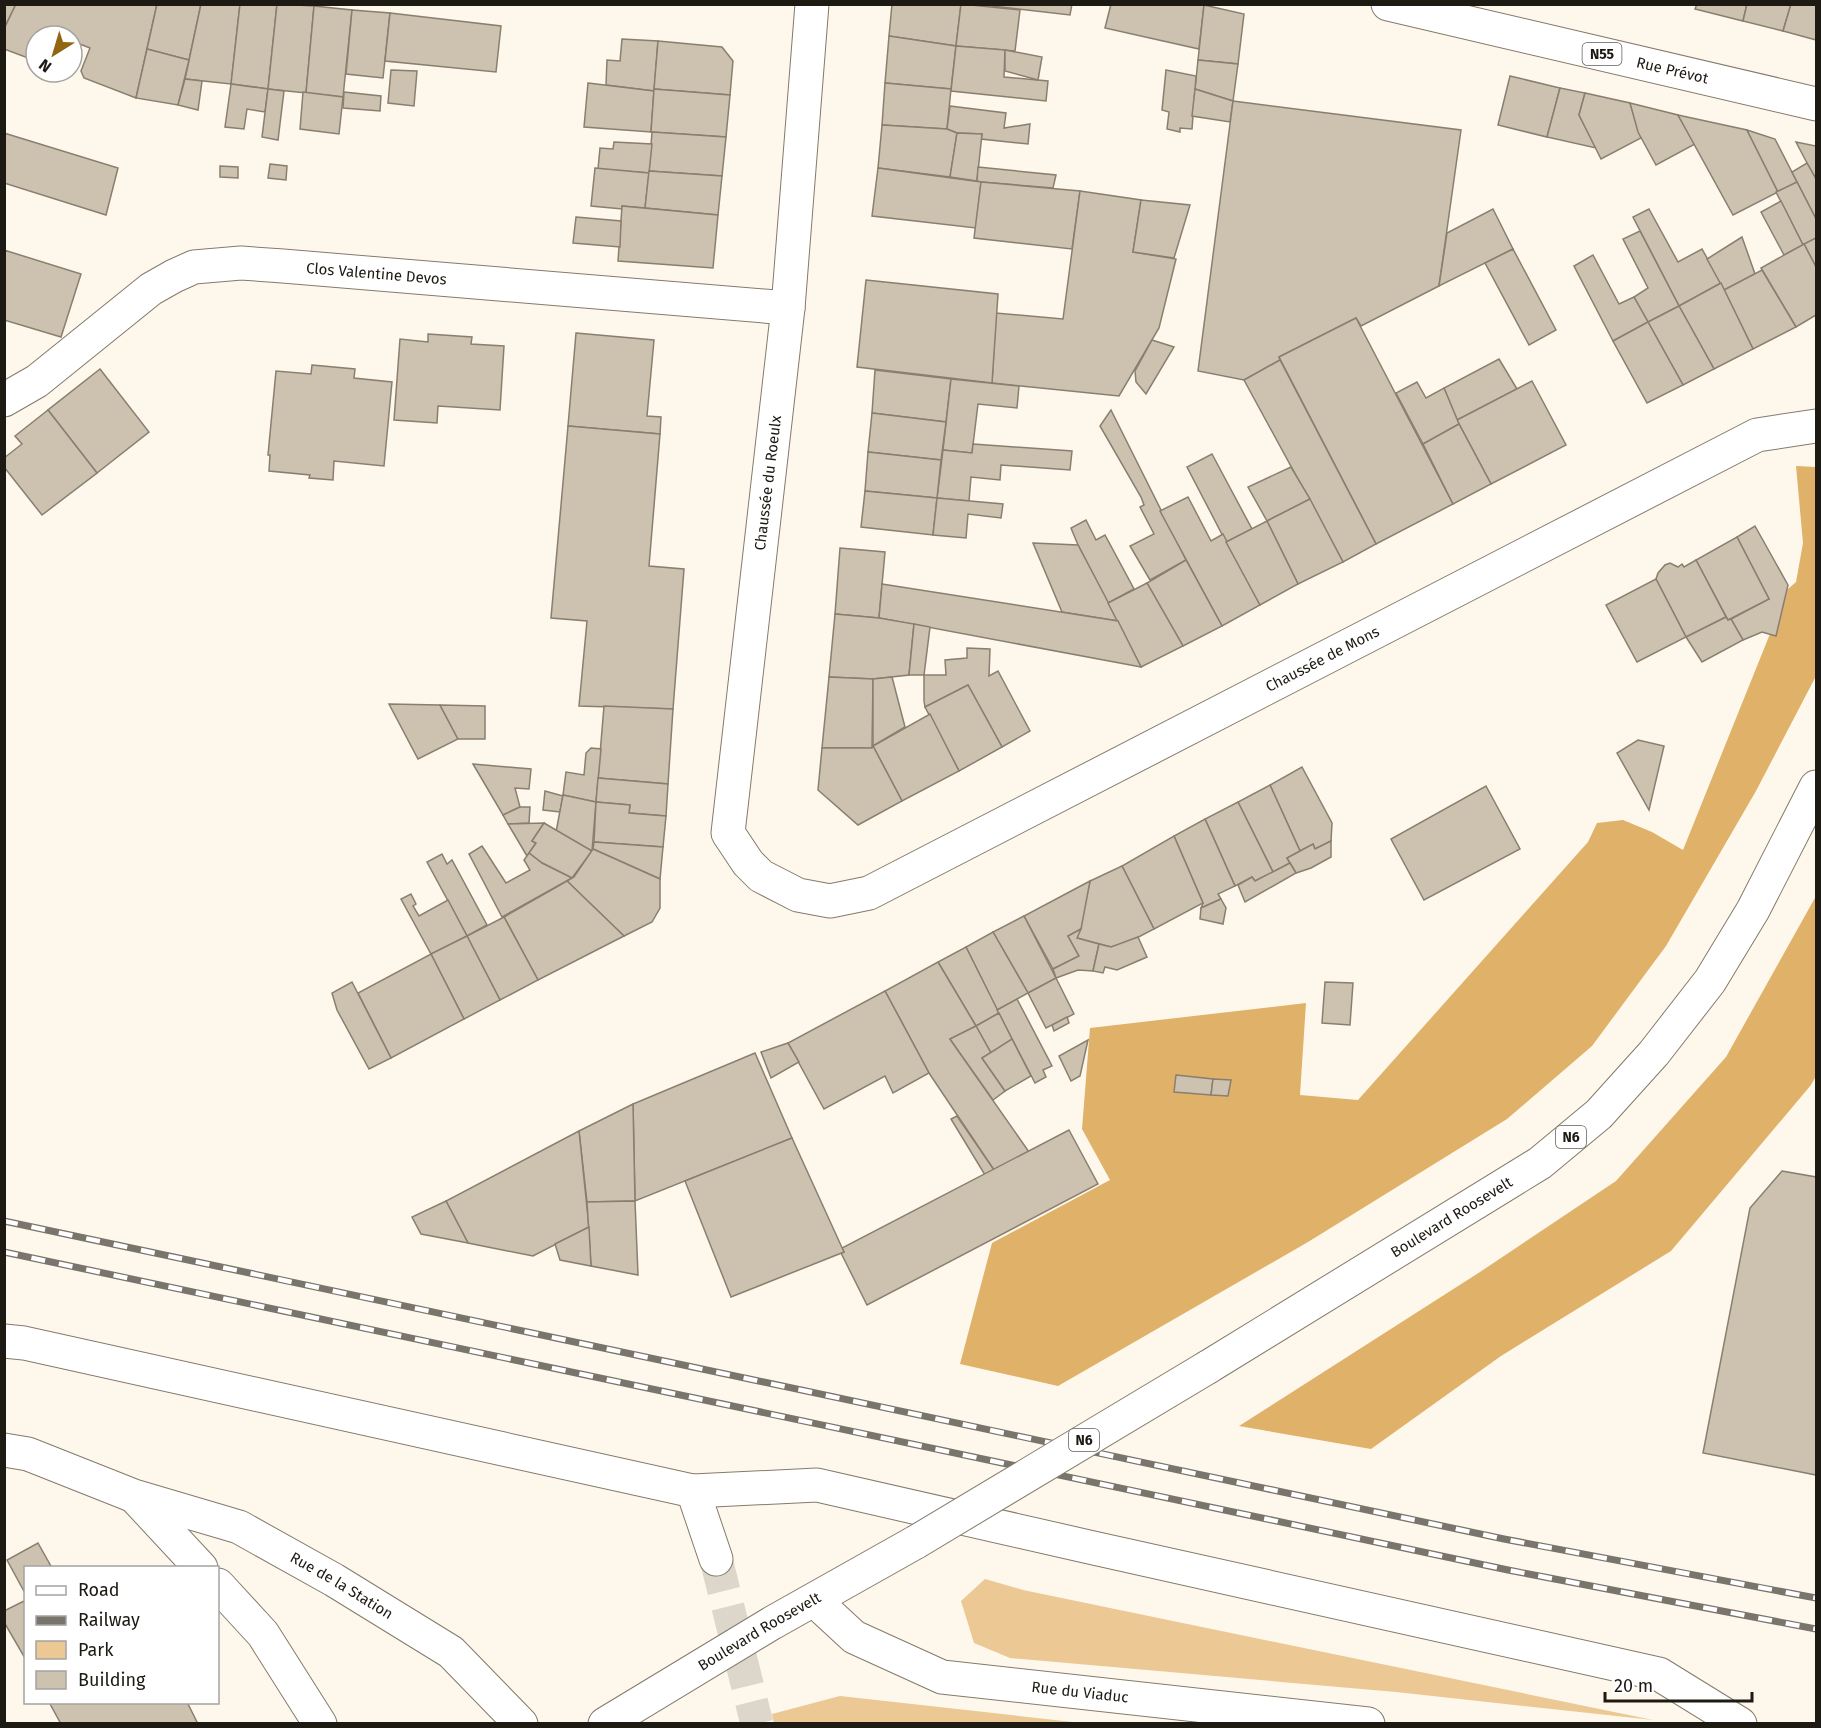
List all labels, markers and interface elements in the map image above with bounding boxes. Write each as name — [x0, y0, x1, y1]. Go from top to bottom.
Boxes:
north arrow — [24, 24, 84, 84]
road number: N55 — [1582, 43, 1622, 65]
street label: Rue Prévot — [1635, 53, 1711, 88]
text: N — [35, 55, 55, 76]
street label: Clos Valentine Devos — [305, 259, 447, 289]
street label: Chaussée du Roeulx — [751, 414, 785, 552]
street label: Chaussée de Mons — [1263, 622, 1382, 696]
road number: N6 — [1556, 1126, 1586, 1148]
street label: Boulevard Roosevelt — [1388, 1173, 1516, 1261]
road number: N6 — [1069, 1429, 1099, 1451]
street label: Rue de la Station — [287, 1548, 396, 1623]
legend — [24, 1566, 219, 1704]
text: Road — [78, 1579, 120, 1601]
street label: Boulevard Roosevelt — [695, 1588, 825, 1675]
text: Railway — [78, 1609, 140, 1631]
text: Park — [78, 1639, 114, 1661]
scale bar — [1605, 1665, 1752, 1703]
text: Building — [78, 1669, 146, 1691]
text: 20 m — [1614, 1675, 1653, 1697]
street label: Rue du Viaduc — [1031, 1678, 1129, 1707]

